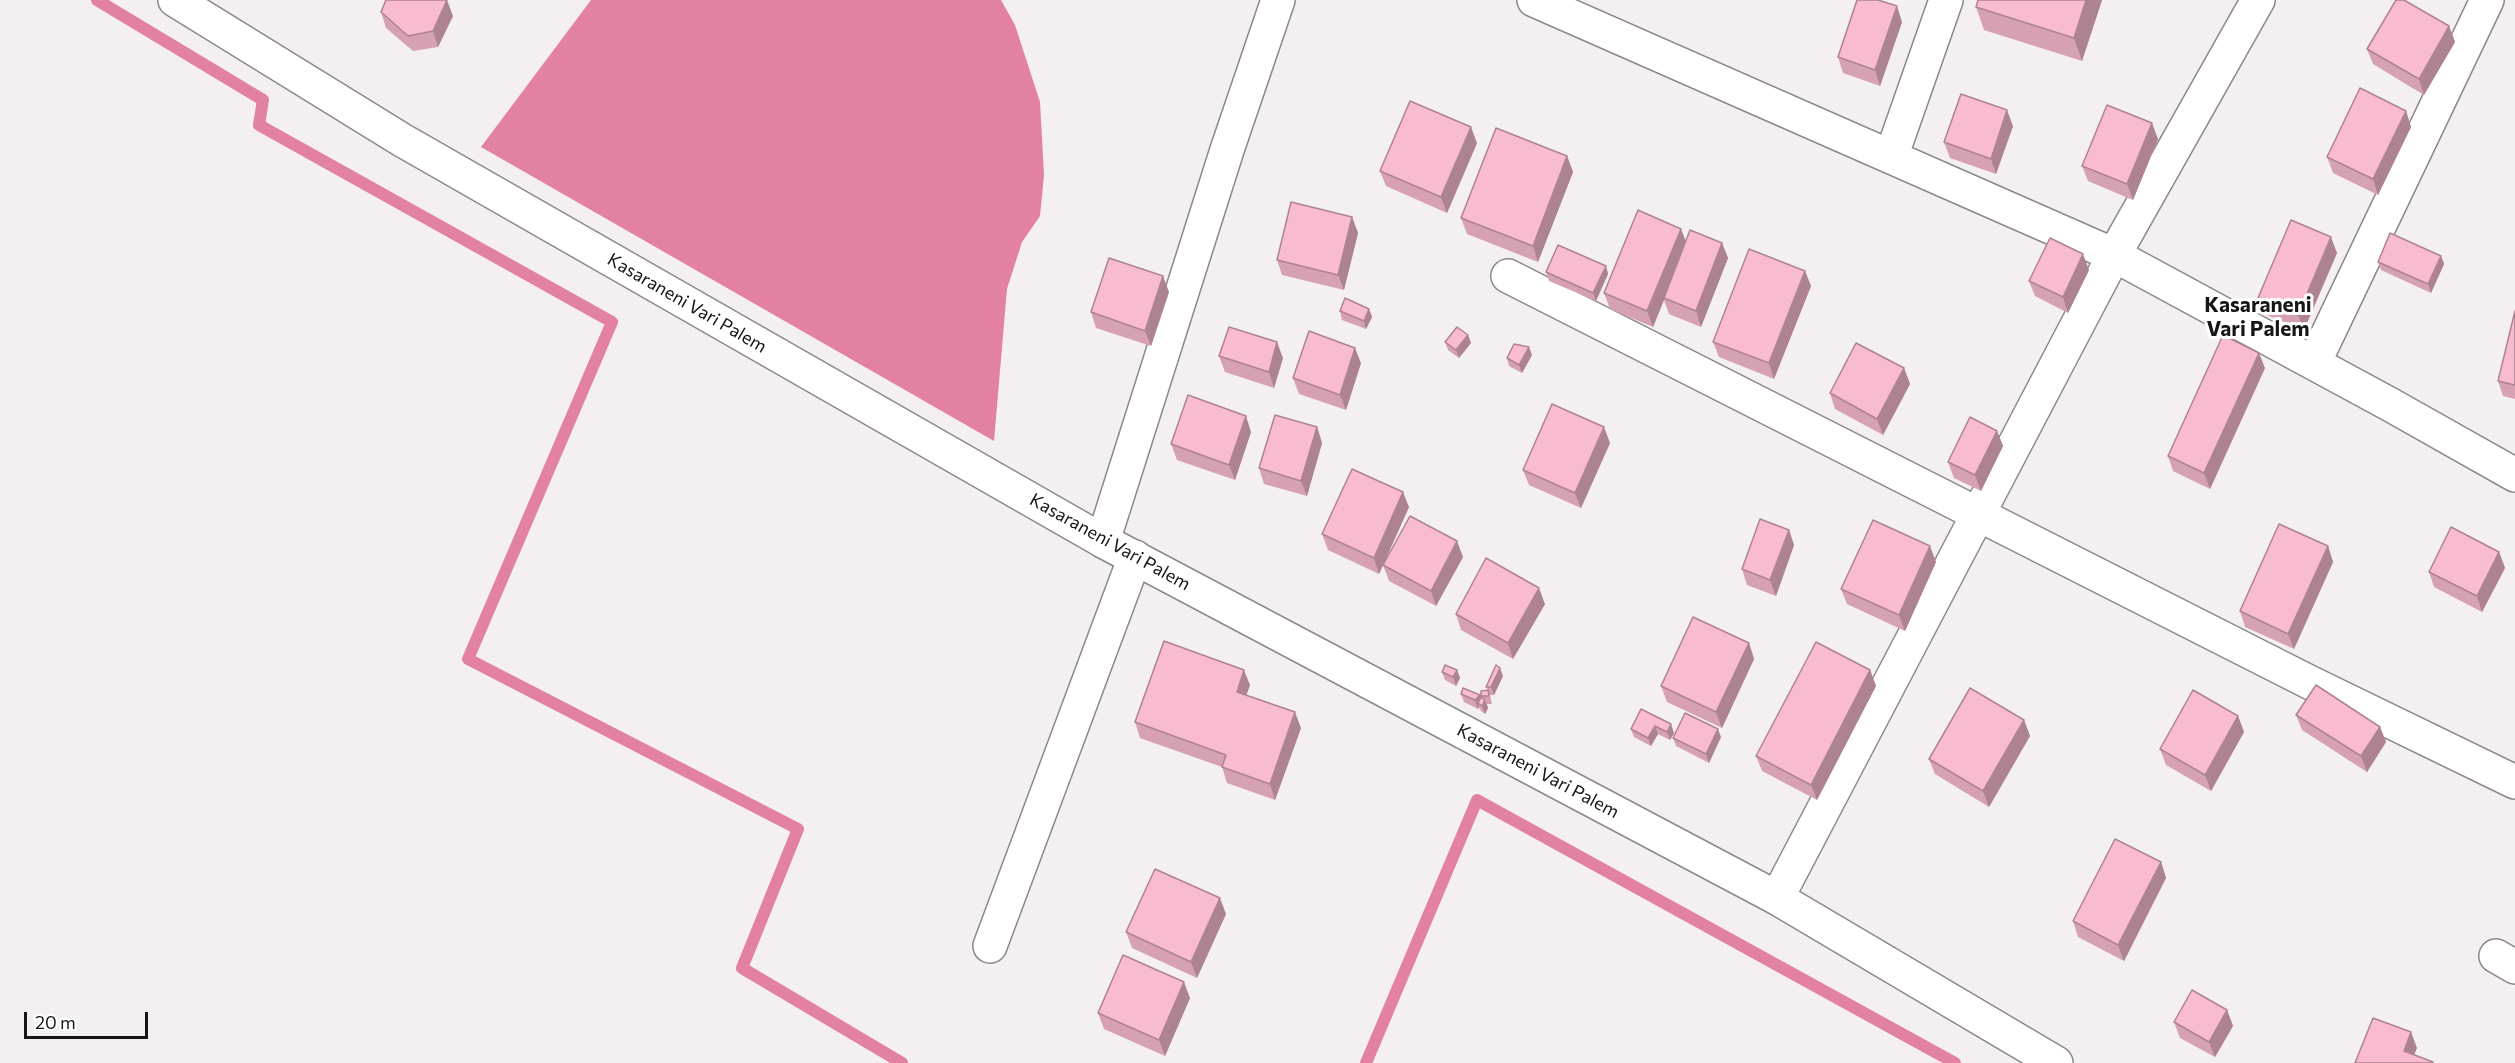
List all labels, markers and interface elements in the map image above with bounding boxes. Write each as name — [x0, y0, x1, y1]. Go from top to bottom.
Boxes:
street label: Kasaraneni Vari Palem — [604, 249, 770, 357]
district label: Kasaraneni Vari Palem — [2204, 292, 2312, 342]
street label: Kasaraneni Vari Palem — [1026, 489, 1194, 595]
street label: Kasaraneni Vari Palem — [1453, 719, 1623, 823]
scale bar — [27, 1000, 152, 1038]
text: 20 m — [35, 1011, 76, 1033]

